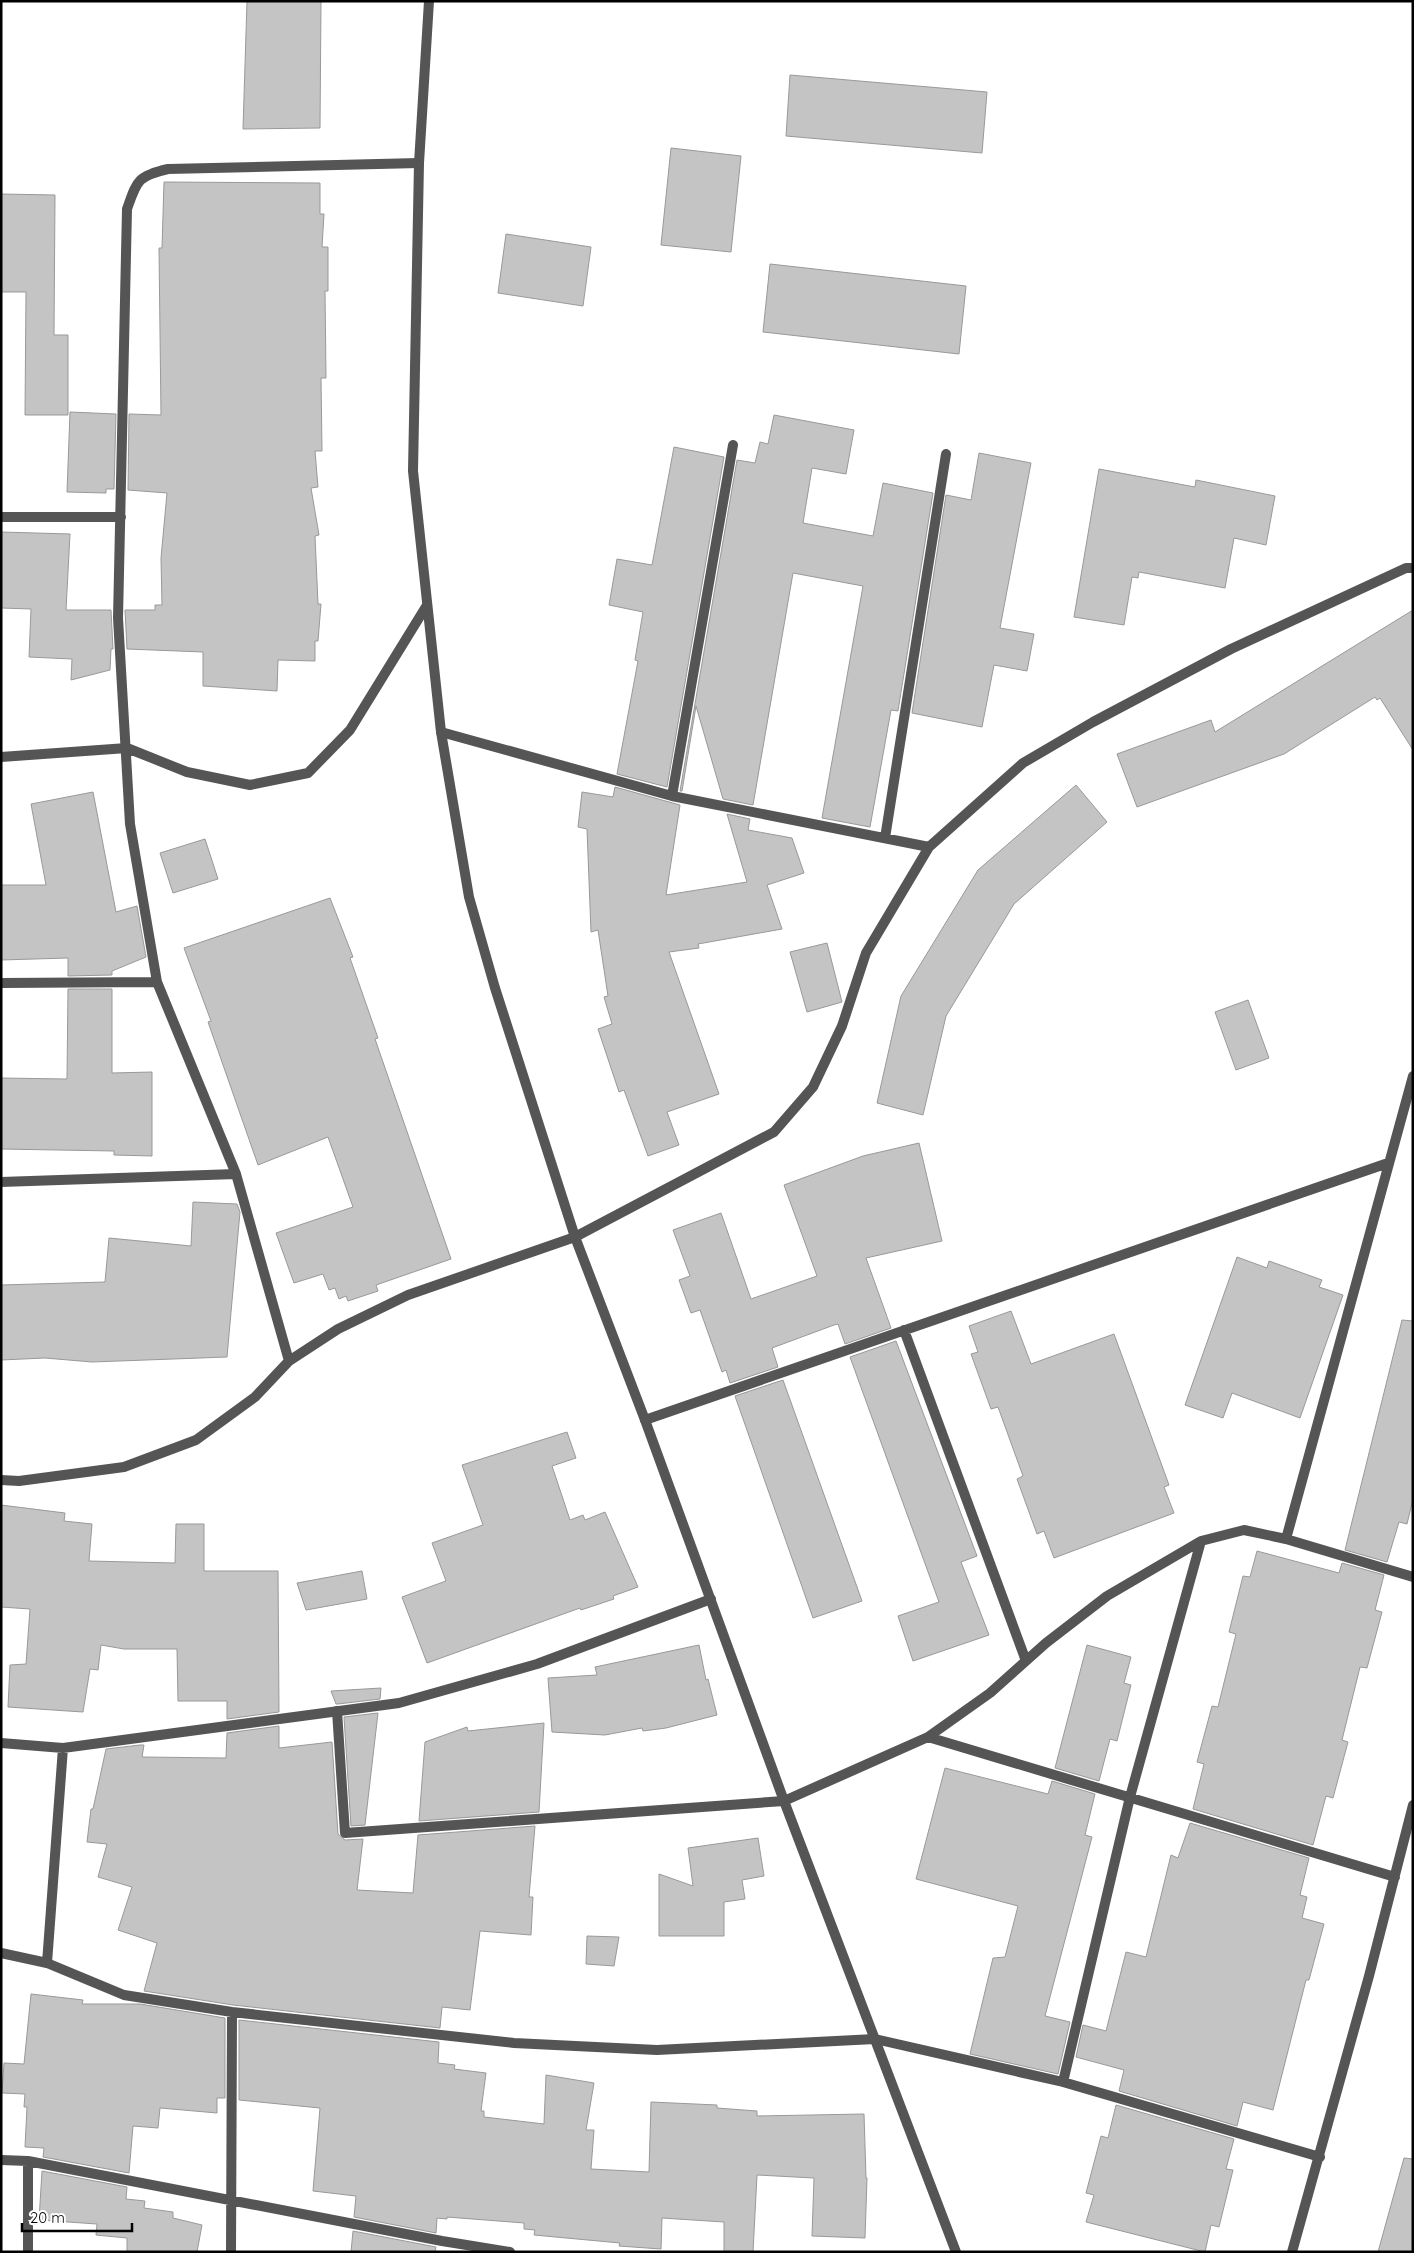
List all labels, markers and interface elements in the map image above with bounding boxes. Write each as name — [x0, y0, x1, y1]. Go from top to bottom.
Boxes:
scale bar — [22, 2200, 132, 2232]
text: 20 m — [30, 2208, 65, 2227]

